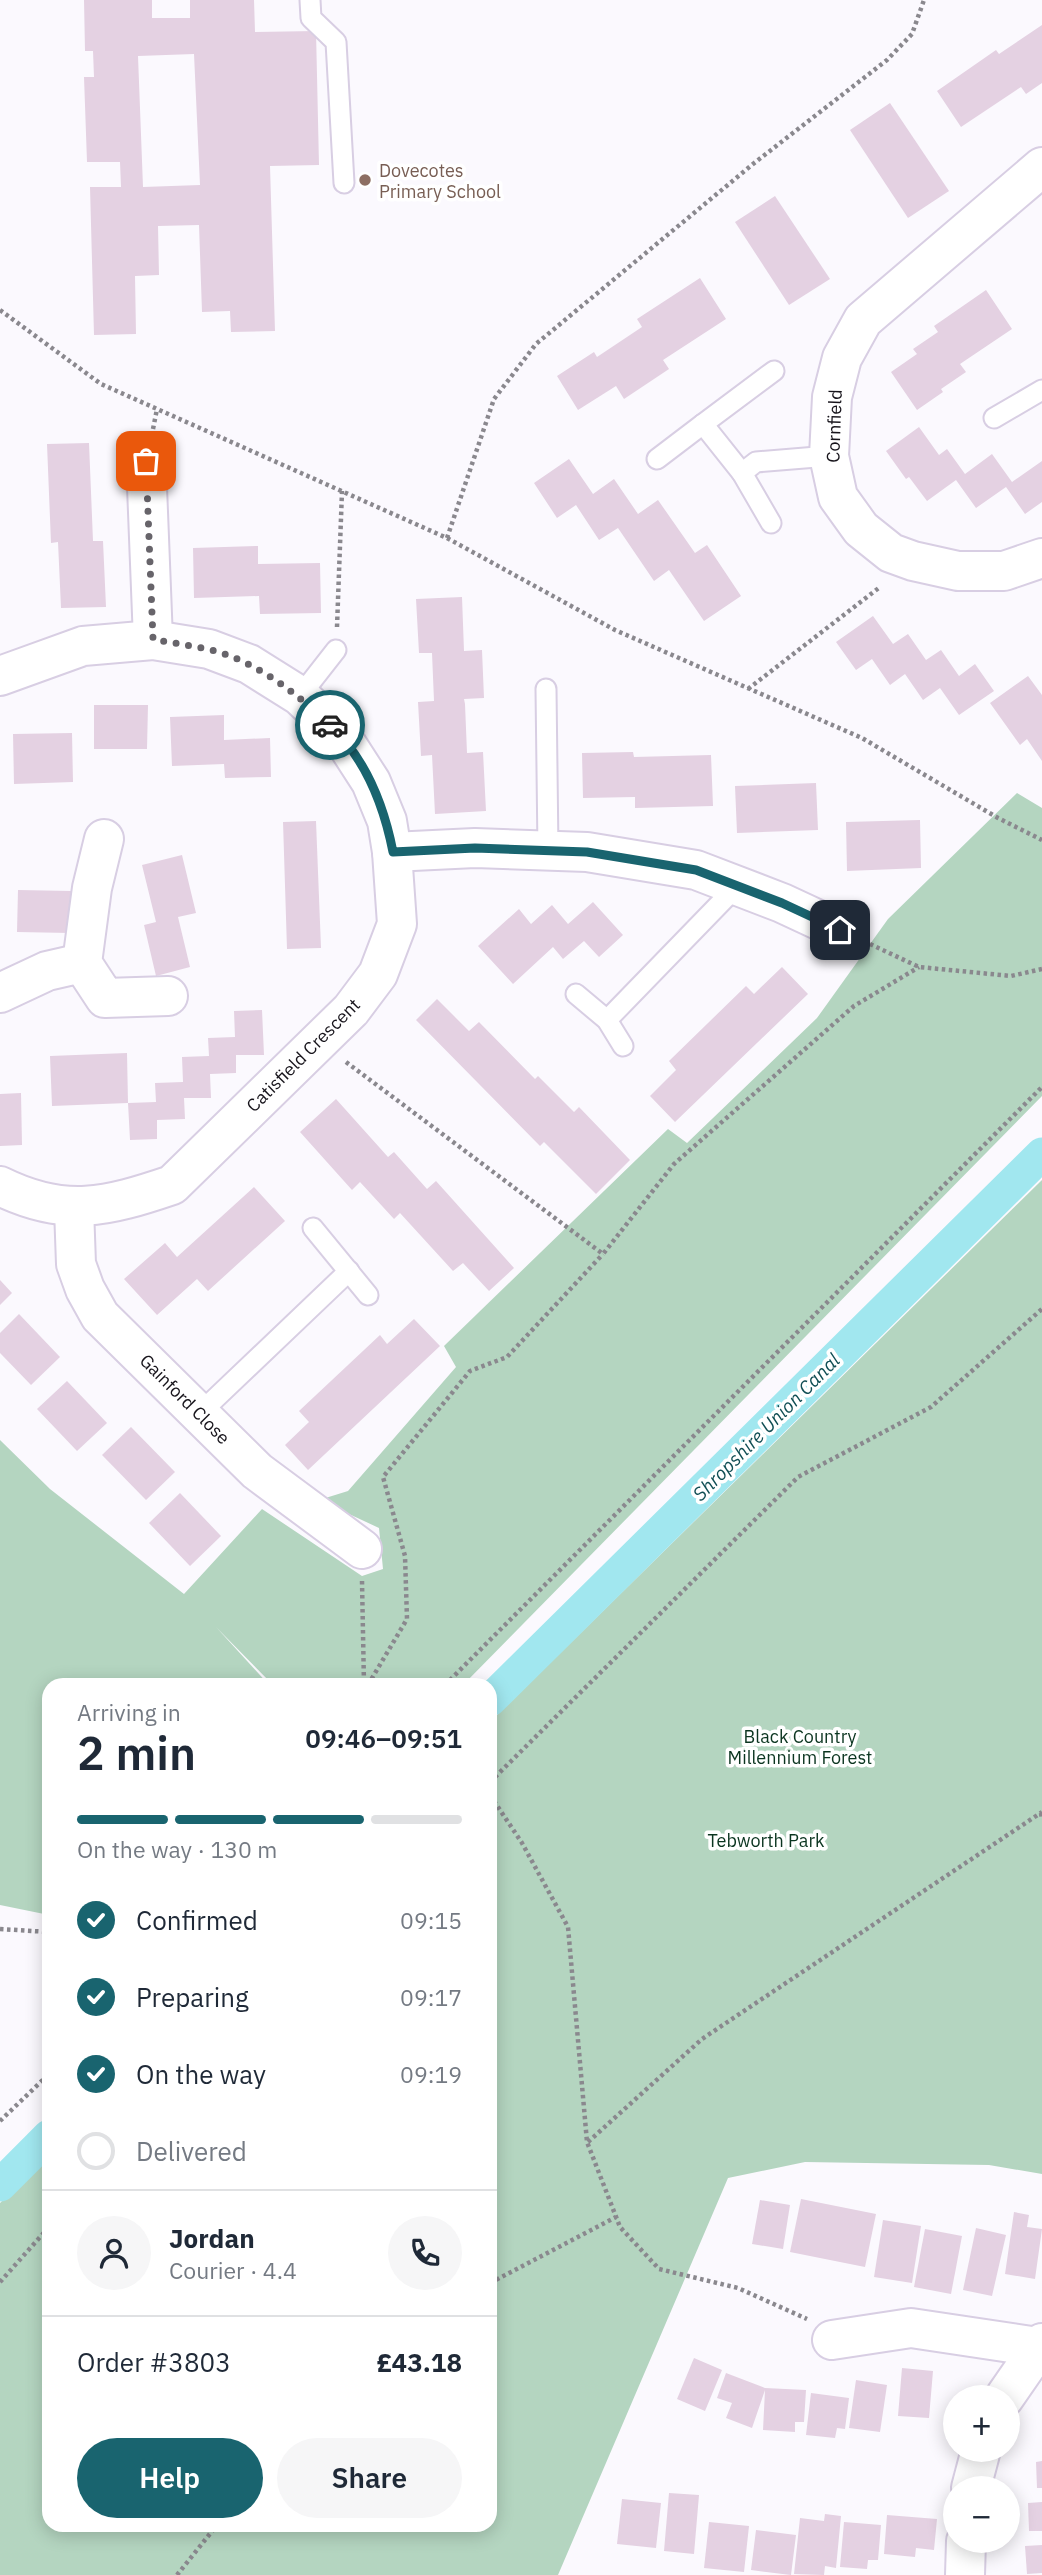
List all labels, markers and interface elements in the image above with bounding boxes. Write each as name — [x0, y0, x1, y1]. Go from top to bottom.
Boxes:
place label: Dovecotes Primary School — [379, 159, 501, 203]
marker: Dovecotes Primary School — [357, 172, 373, 188]
street label: Cornfield — [821, 389, 847, 463]
pin — [116, 431, 176, 491]
icon: bag — [127, 442, 165, 480]
courier — [295, 690, 365, 760]
icon: car — [311, 706, 349, 744]
pin — [810, 900, 870, 960]
icon: home — [821, 911, 859, 949]
street label: Catisfield Crescent — [241, 993, 365, 1117]
water label: Shropshire Union Canal — [687, 1348, 845, 1506]
street label: Gainford Close — [135, 1349, 235, 1449]
text: Arriving in — [77, 1697, 181, 1727]
text: 09:46–09:51 — [305, 1721, 462, 1755]
text: 2 min — [77, 1723, 196, 1783]
park label: Black Country Millennium Forest — [728, 1725, 872, 1769]
park label: Tebworth Park — [707, 1829, 825, 1852]
text: On the way · 130 m — [77, 1834, 277, 1864]
icon: check — [77, 1901, 115, 1939]
text: Confirmed — [136, 1903, 258, 1937]
text: 09:15 — [400, 1905, 462, 1935]
icon: check — [77, 1978, 115, 2016]
text: Preparing — [136, 1980, 249, 2014]
text: 09:17 — [400, 1982, 462, 2012]
icon: check — [77, 2055, 115, 2093]
text: On the way — [136, 2057, 266, 2091]
text: 09:19 — [400, 2059, 462, 2089]
text: Delivered — [136, 2134, 247, 2168]
button: person — [77, 2216, 151, 2290]
button: phone — [388, 2216, 462, 2290]
text: Jordan — [169, 2221, 255, 2255]
text: Courier · 4.4 — [169, 2255, 297, 2285]
text: Order #3803 — [77, 2345, 231, 2379]
text: £43.18 — [376, 2345, 462, 2379]
map controls — [943, 2385, 1020, 2553]
button: + — [943, 2385, 1020, 2462]
button: Help — [77, 2438, 263, 2518]
button: Share — [277, 2438, 462, 2518]
button: − — [943, 2476, 1020, 2553]

